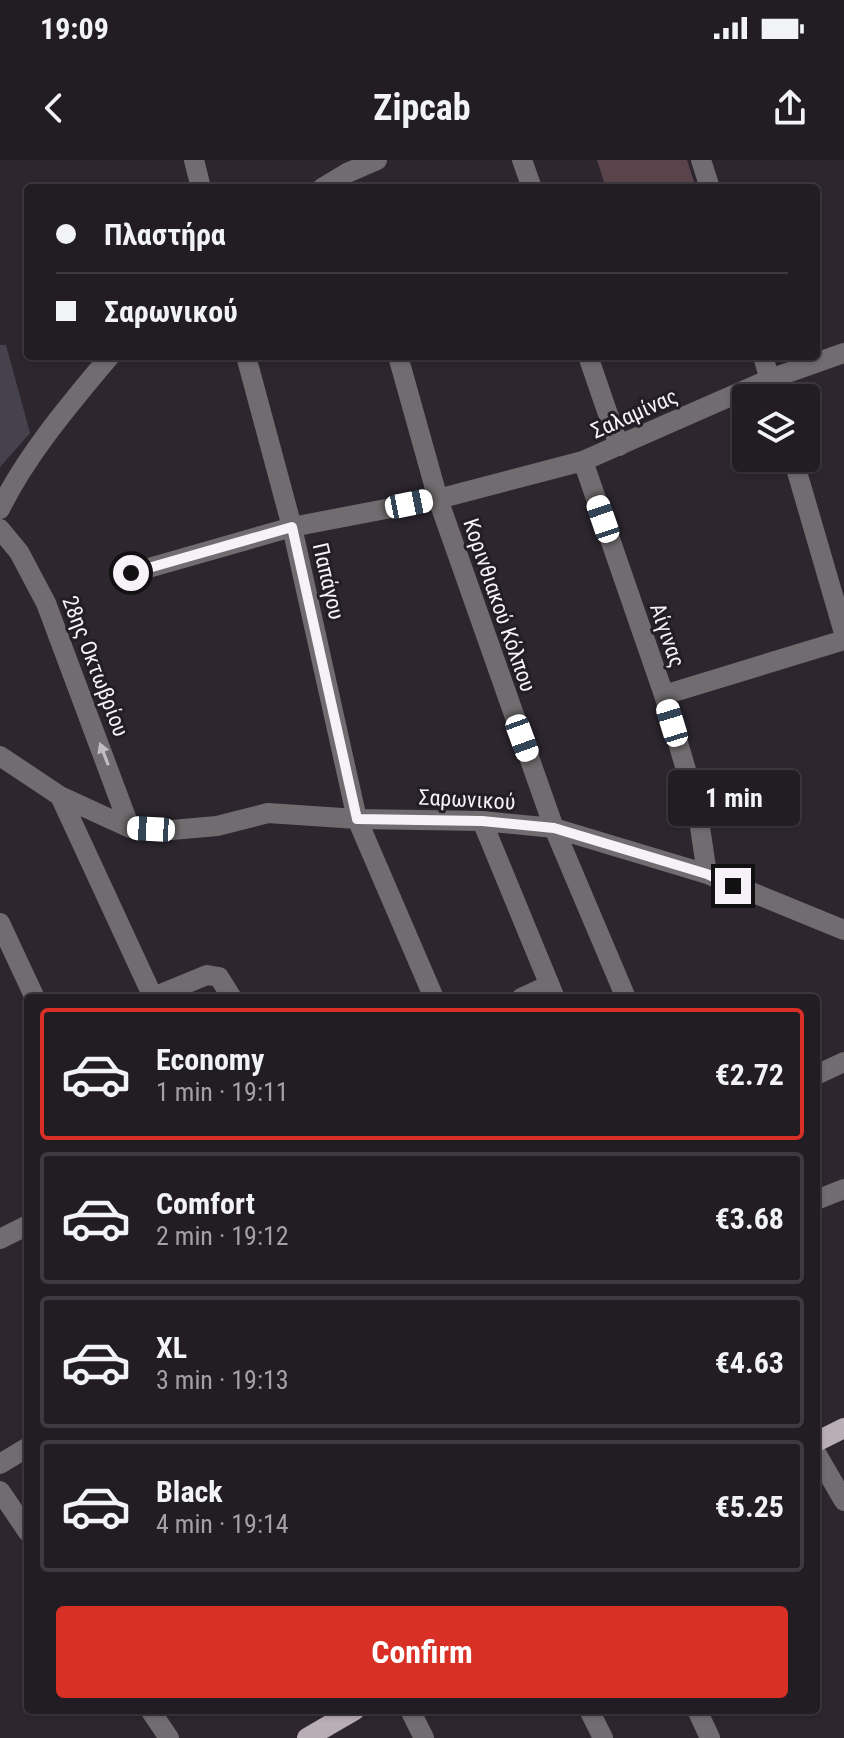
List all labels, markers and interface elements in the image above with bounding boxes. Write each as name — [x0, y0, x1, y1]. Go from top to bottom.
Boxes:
text: 19:09 — [40, 11, 109, 46]
icon: back — [32, 86, 76, 130]
icon: share — [768, 86, 812, 130]
text: Zipcab — [373, 87, 471, 129]
text: Πλαστήρα — [104, 217, 226, 252]
text: Σαρωνικού — [104, 294, 238, 329]
street label: Σαλαμίνας — [587, 383, 681, 444]
map controls — [732, 384, 820, 472]
button: layers — [732, 384, 820, 472]
car — [383, 488, 435, 520]
car — [584, 492, 622, 546]
street label: Κορινθιακού Κόλπου — [458, 515, 541, 695]
street label: Παπάγου — [308, 540, 349, 622]
route start — [113, 555, 149, 591]
street label: 28ης Οκτωβρίου — [57, 592, 134, 740]
street label: Αίγινας — [645, 600, 690, 670]
car — [654, 697, 690, 749]
car — [503, 711, 541, 765]
one-way arrow — [97, 742, 110, 766]
callout: 1 min — [667, 770, 799, 826]
text: 1 min — [705, 783, 763, 813]
street label: Σαρωνικού — [418, 784, 516, 815]
car — [126, 816, 176, 842]
route end — [715, 868, 751, 904]
icon: car — [60, 1038, 132, 1110]
text: Economy — [156, 1042, 264, 1077]
text: €2.72 — [715, 1057, 784, 1092]
text: 1 min · 19:11 — [156, 1077, 289, 1107]
icon: car — [60, 1182, 132, 1254]
text: Comfort — [156, 1186, 255, 1221]
text: €3.68 — [715, 1201, 784, 1236]
text: 2 min · 19:12 — [156, 1221, 289, 1251]
icon: car — [60, 1326, 132, 1398]
text: XL — [156, 1330, 187, 1365]
text: €4.63 — [715, 1345, 784, 1380]
text: 3 min · 19:13 — [156, 1365, 289, 1395]
icon: car — [60, 1470, 132, 1542]
text: Black — [156, 1474, 223, 1509]
text: €5.25 — [715, 1489, 784, 1524]
text: 4 min · 19:14 — [156, 1509, 289, 1539]
button: Confirm — [56, 1606, 788, 1698]

